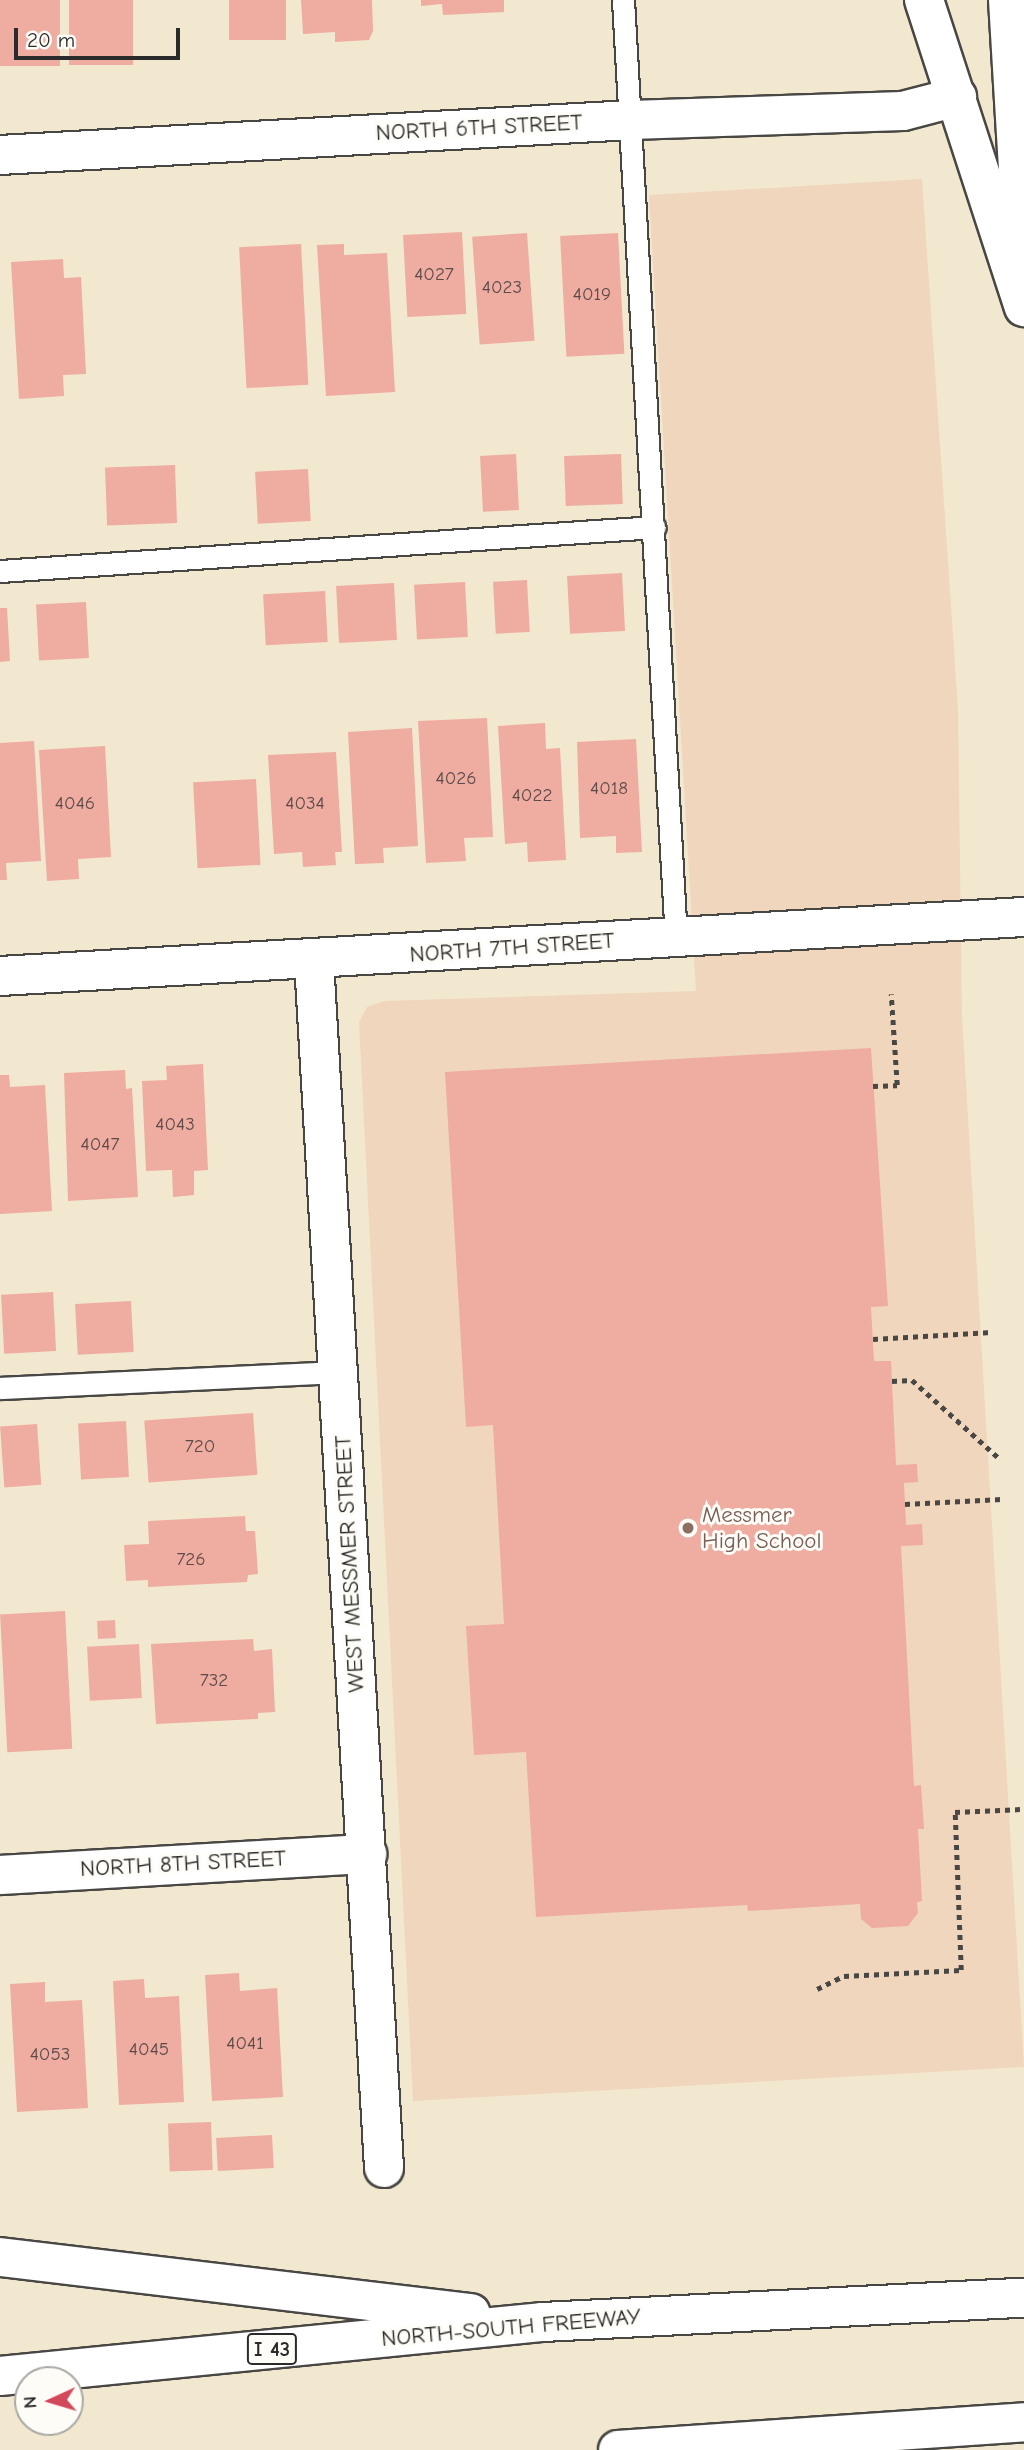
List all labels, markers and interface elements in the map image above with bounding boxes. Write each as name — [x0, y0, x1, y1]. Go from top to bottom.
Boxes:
scale bar — [18, 14, 184, 58]
text: 20 m — [27, 28, 75, 52]
street label: NORTH 6TH STREET — [375, 109, 583, 147]
house number: 4027 — [414, 264, 454, 286]
house number: 4023 — [482, 277, 522, 299]
house number: 4019 — [573, 284, 611, 306]
house number: 4026 — [435, 768, 477, 790]
house number: 4018 — [590, 778, 628, 800]
house number: 4022 — [512, 785, 552, 807]
house number: 4046 — [55, 793, 95, 815]
house number: 4034 — [285, 793, 325, 815]
street label: NORTH 7TH STREET — [409, 927, 615, 969]
house number: 4043 — [155, 1114, 195, 1136]
house number: 4047 — [81, 1134, 119, 1156]
street label: WEST MESSMER STREET — [329, 1435, 371, 1693]
house number: 720 — [185, 1436, 215, 1458]
place label: Messmer High School — [702, 1501, 822, 1555]
marker: Messmer High School — [680, 1520, 696, 1536]
house number: 726 — [176, 1549, 206, 1571]
house number: 732 — [200, 1670, 228, 1692]
street label: NORTH 8TH STREET — [79, 1845, 287, 1883]
house number: 4041 — [226, 2033, 264, 2055]
house number: 4045 — [129, 2039, 169, 2061]
house number: 4053 — [30, 2044, 70, 2066]
street label: NORTH-SOUTH FREEWAY — [380, 2303, 642, 2353]
road number: I 43 — [246, 2332, 298, 2366]
north arrow — [14, 2366, 84, 2436]
text: N — [19, 2395, 41, 2409]

